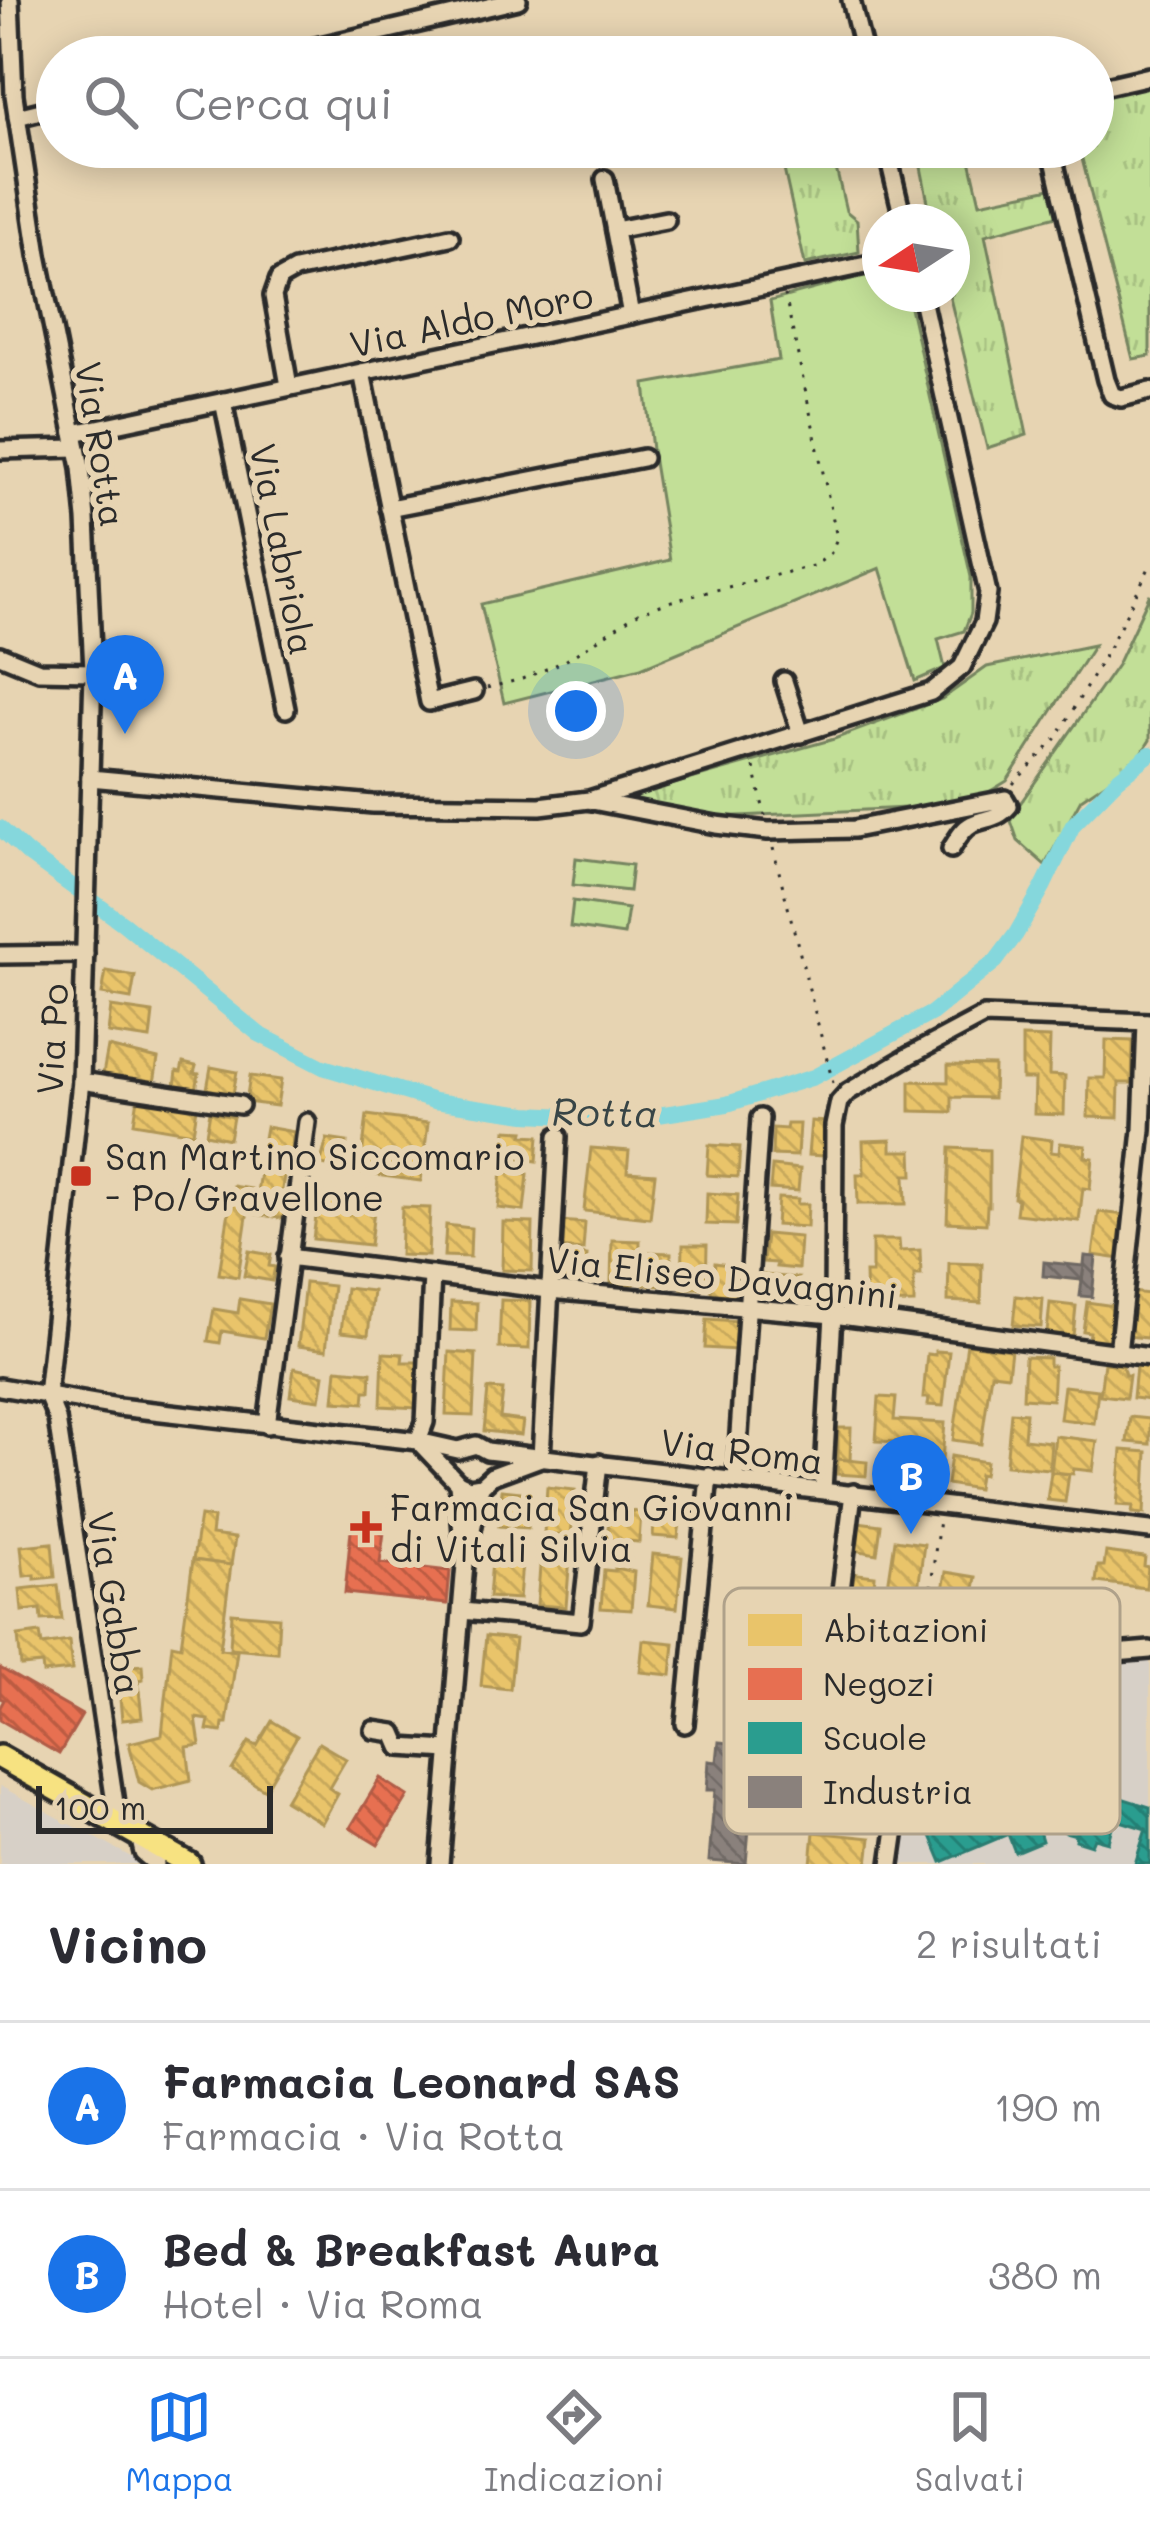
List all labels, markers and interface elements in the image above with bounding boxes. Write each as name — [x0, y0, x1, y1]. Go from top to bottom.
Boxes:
search box — [36, 36, 1114, 168]
icon: search — [78, 69, 144, 135]
text: Cerca qui — [174, 73, 393, 131]
north arrow — [862, 204, 970, 312]
street label: Via Aldo Moro — [345, 269, 597, 367]
street label: Via Rotta — [66, 358, 138, 530]
street label: Via Labriola — [240, 439, 328, 659]
pin: A — [86, 635, 164, 734]
your location — [546, 681, 606, 741]
street label: Via Po — [25, 982, 77, 1096]
water label: Rotta — [551, 1085, 659, 1137]
place label: San Martino Siccomario - Po/Gravellone — [105, 1132, 525, 1220]
marker: San Martino Siccomario - Po/Gravellone — [68, 1163, 94, 1189]
street label: Via Eliseo Davagnini — [544, 1234, 900, 1318]
street label: Via Roma — [658, 1417, 826, 1483]
pin: B — [872, 1435, 950, 1534]
place label: Farmacia San Giovanni di Vitali Silvia — [390, 1483, 793, 1571]
street label: Via Gabba — [78, 1508, 154, 1698]
marker: Farmacia San Giovanni di Vitali Silvia — [353, 1514, 379, 1540]
legend — [724, 1588, 1120, 1834]
text: Abitazioni — [823, 1607, 988, 1650]
text: Negozi — [823, 1661, 935, 1704]
text: Scuole — [823, 1715, 927, 1758]
text: Industria — [823, 1769, 973, 1812]
scale bar — [36, 1780, 273, 1833]
text: 100 m — [54, 1785, 146, 1828]
text: Vicino — [48, 1909, 207, 1976]
text: 2 risultati — [916, 1917, 1102, 1968]
text: Farmacia Leonard SAS — [162, 2051, 681, 2109]
text: A — [73, 2080, 101, 2131]
text: 190 m — [994, 2080, 1102, 2131]
text: Farmacia · Via Rotta — [162, 2109, 565, 2160]
text: Bed & Breakfast Aura — [162, 2219, 660, 2277]
text: B — [74, 2248, 100, 2299]
text: 380 m — [988, 2248, 1102, 2299]
text: Hotel · Via Roma — [162, 2277, 483, 2328]
tab: Mappa — [125, 2384, 233, 2499]
tab: Indicazioni — [484, 2384, 664, 2499]
tab: Salvati — [915, 2384, 1025, 2499]

